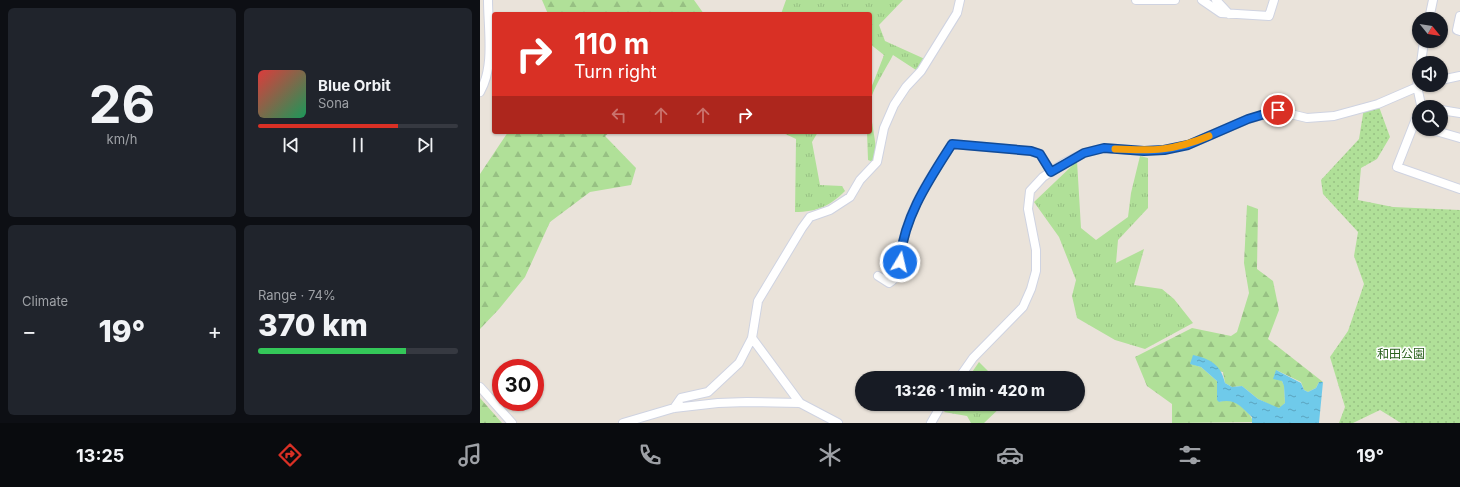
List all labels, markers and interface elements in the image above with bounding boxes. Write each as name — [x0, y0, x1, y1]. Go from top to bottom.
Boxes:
north arrow — [1412, 12, 1448, 48]
map controls — [1412, 12, 1448, 136]
text: 110 m — [574, 27, 649, 61]
icon: right — [508, 28, 560, 80]
button: sound — [1412, 56, 1448, 92]
text: Turn right — [574, 61, 657, 82]
text: 26 — [89, 73, 155, 136]
text: Blue Orbit — [318, 76, 391, 95]
pin — [1261, 93, 1295, 127]
text: Sona — [318, 95, 349, 111]
icon: arrive — [1267, 99, 1289, 121]
button: search — [1412, 100, 1448, 136]
icon: left — [608, 104, 630, 126]
icon: ahead — [650, 104, 672, 126]
icon: ahead — [692, 104, 714, 126]
icon: right — [734, 104, 756, 126]
text: km/h — [107, 131, 137, 147]
icon: previous — [280, 134, 302, 156]
icon: pause — [347, 134, 369, 156]
icon: next — [414, 134, 436, 156]
position arrow — [879, 241, 921, 283]
text: Range · 74% — [258, 287, 336, 303]
text: Climate — [22, 293, 68, 309]
text: 370 km — [258, 307, 368, 343]
text: 19° — [99, 313, 145, 349]
text: − — [22, 318, 37, 344]
text: + — [207, 318, 222, 344]
park label: 和田公園 — [1377, 346, 1425, 361]
speed limit sign: 30 — [492, 359, 544, 411]
text: 13:26 · 1 min · 420 m — [895, 381, 1045, 400]
icon: directions — [276, 441, 304, 469]
icon: music — [456, 441, 484, 469]
icon: phone — [636, 441, 664, 469]
icon: climate — [816, 441, 844, 469]
icon: car — [996, 441, 1024, 469]
icon: filters — [1176, 441, 1204, 469]
text: 13:25 — [76, 445, 124, 466]
text: 19° — [1356, 445, 1384, 466]

